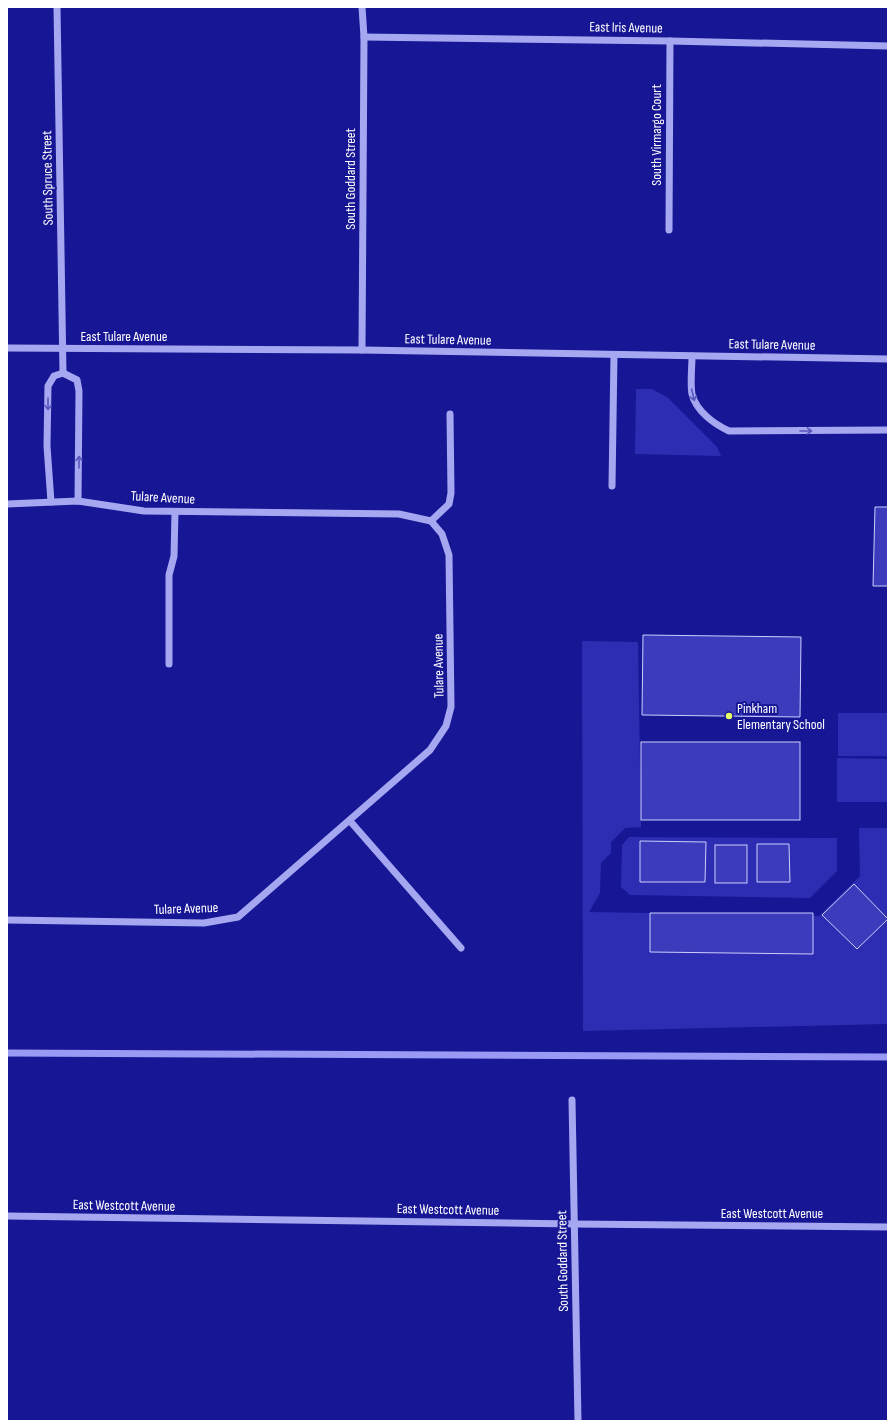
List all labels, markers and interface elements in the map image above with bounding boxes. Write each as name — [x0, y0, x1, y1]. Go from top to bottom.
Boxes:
street label: East Iris Avenue — [589, 18, 663, 37]
street label: South Virmargo Court — [648, 84, 665, 186]
street label: South Goddard Street — [342, 128, 359, 230]
street label: South Spruce Street — [38, 130, 57, 226]
street label: East Tulare Avenue — [81, 328, 167, 345]
street label: East Tulare Avenue — [404, 330, 492, 349]
street label: East Tulare Avenue — [728, 335, 816, 354]
one-way arrow — [690, 388, 698, 401]
one-way arrow — [44, 397, 52, 410]
one-way arrow — [799, 427, 812, 435]
one-way arrow — [75, 456, 83, 469]
street label: Tulare Avenue — [130, 487, 196, 508]
street label: Tulare Avenue — [429, 634, 448, 698]
place label: Pinkham Elementary School — [737, 700, 825, 733]
marker: Pinkham Elementary School — [724, 711, 734, 721]
street label: Tulare Avenue — [154, 899, 218, 918]
street label: East Westcott Avenue — [73, 1196, 175, 1215]
street label: East Westcott Avenue — [397, 1200, 499, 1219]
street label: East Westcott Avenue — [721, 1205, 823, 1222]
street label: South Goddard Street — [553, 1210, 572, 1312]

